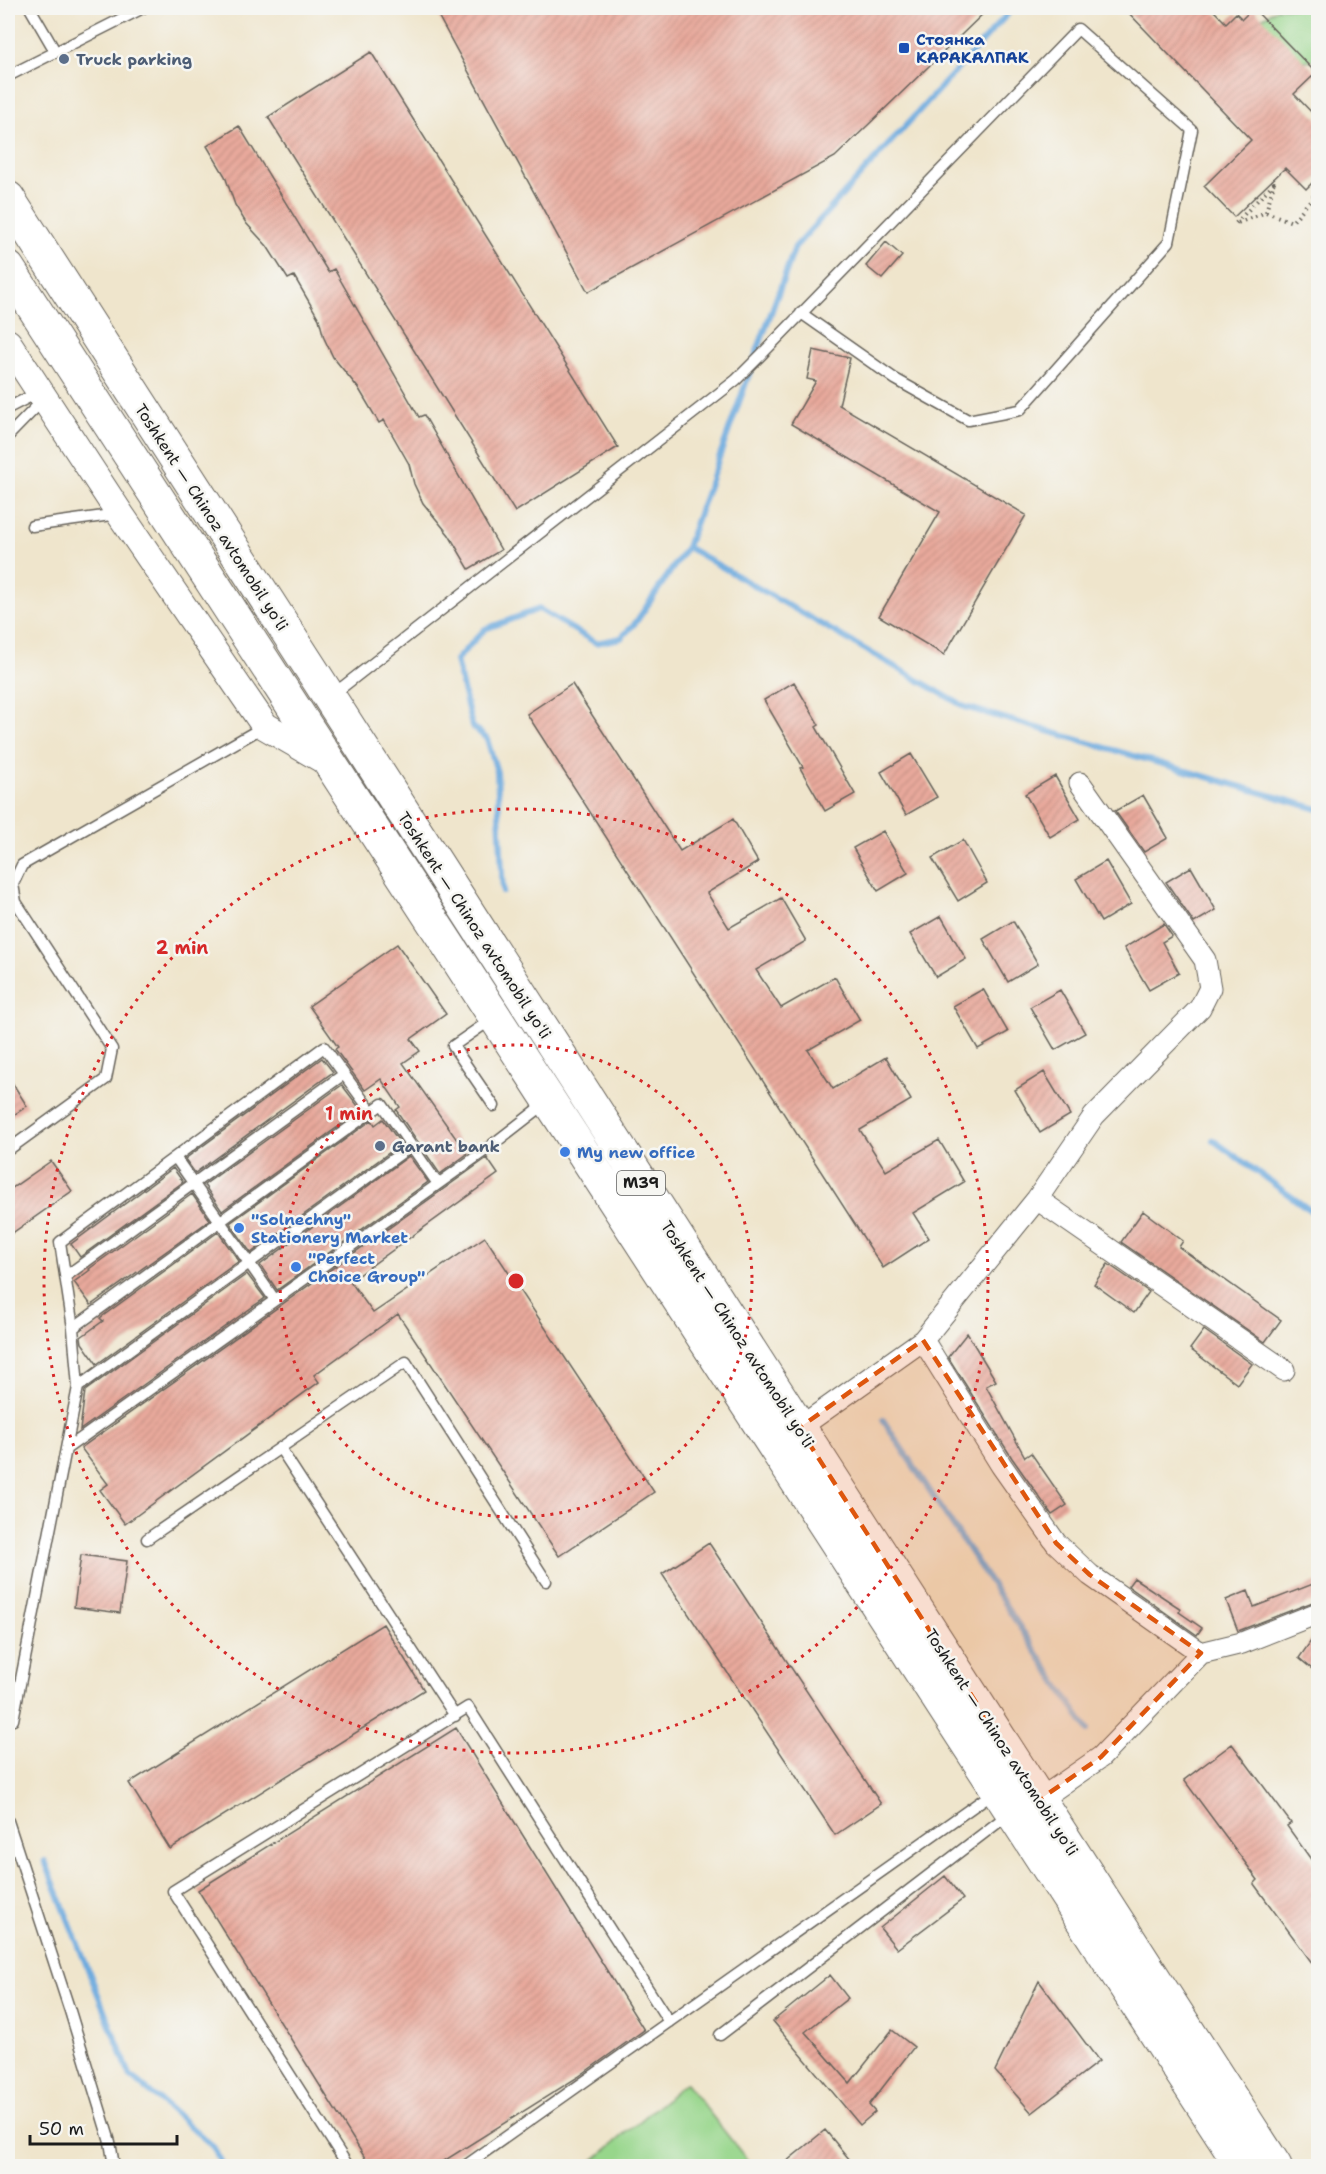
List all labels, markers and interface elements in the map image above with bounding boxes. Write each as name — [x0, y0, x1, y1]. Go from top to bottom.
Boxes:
place label: Стоянка КАРАКАЛПАК — [916, 29, 1029, 68]
marker: Стоянка КАРАКАЛПАК — [897, 41, 911, 55]
place label: Truck parking — [76, 49, 192, 70]
marker: Truck parking — [57, 52, 71, 66]
street label: Toshkent — Chinoz avtomobil yoʻli — [130, 400, 293, 635]
street label: Toshkent — Chinoz avtomobil yoʻli — [393, 808, 556, 1043]
text: 2 min — [156, 936, 208, 960]
text: 1 min — [325, 1102, 373, 1126]
place label: Garant bank — [392, 1136, 500, 1157]
marker: Garant bank — [373, 1139, 387, 1153]
place label: My new office — [577, 1142, 696, 1163]
marker: My new office — [558, 1145, 572, 1159]
road number: M39 — [617, 1171, 665, 1195]
place label: "Solnechny" Stationery Market — [251, 1209, 408, 1248]
street label: Toshkent — Chinoz avtomobil yoʻli — [656, 1217, 819, 1452]
marker: "Solnechny" Stationery Market — [232, 1221, 246, 1235]
place label: "Perfect Choice Group" — [308, 1248, 425, 1287]
marker: "Perfect Choice Group" — [289, 1260, 303, 1274]
centre of rings — [506, 1271, 526, 1291]
street label: Toshkent — Chinoz avtomobil yoʻli — [920, 1625, 1083, 1860]
scale bar — [30, 2108, 177, 2146]
text: 50 m — [39, 2117, 84, 2141]

